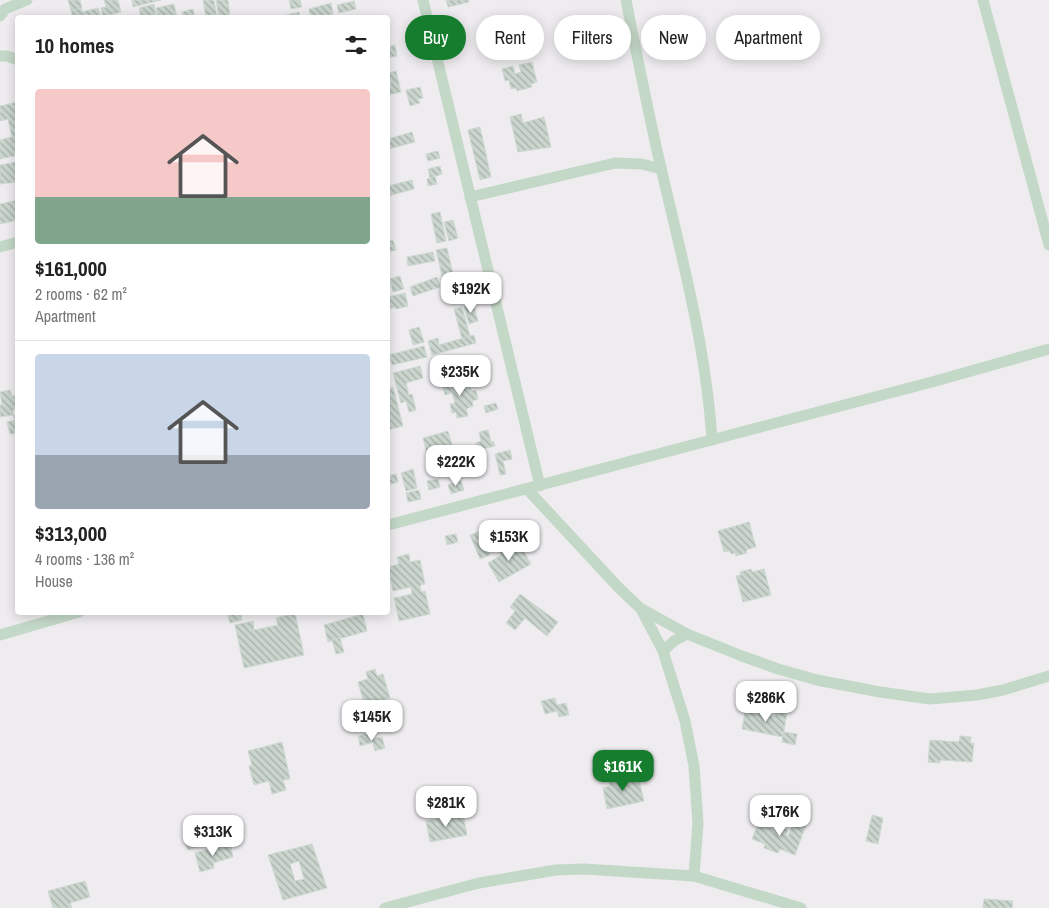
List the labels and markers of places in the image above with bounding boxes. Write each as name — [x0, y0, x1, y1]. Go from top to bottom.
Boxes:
pin: $192K — [436, 272, 506, 314]
pin: $235K — [425, 354, 495, 397]
pin: $222K — [421, 444, 491, 487]
pin: $153K — [474, 520, 544, 562]
pin: $286K — [731, 680, 801, 723]
pin: $145K — [337, 700, 407, 742]
pin: $161K — [588, 750, 658, 792]
pin: $281K — [411, 786, 481, 828]
pin: $176K — [745, 794, 815, 837]
pin: $313K — [178, 814, 248, 857]

